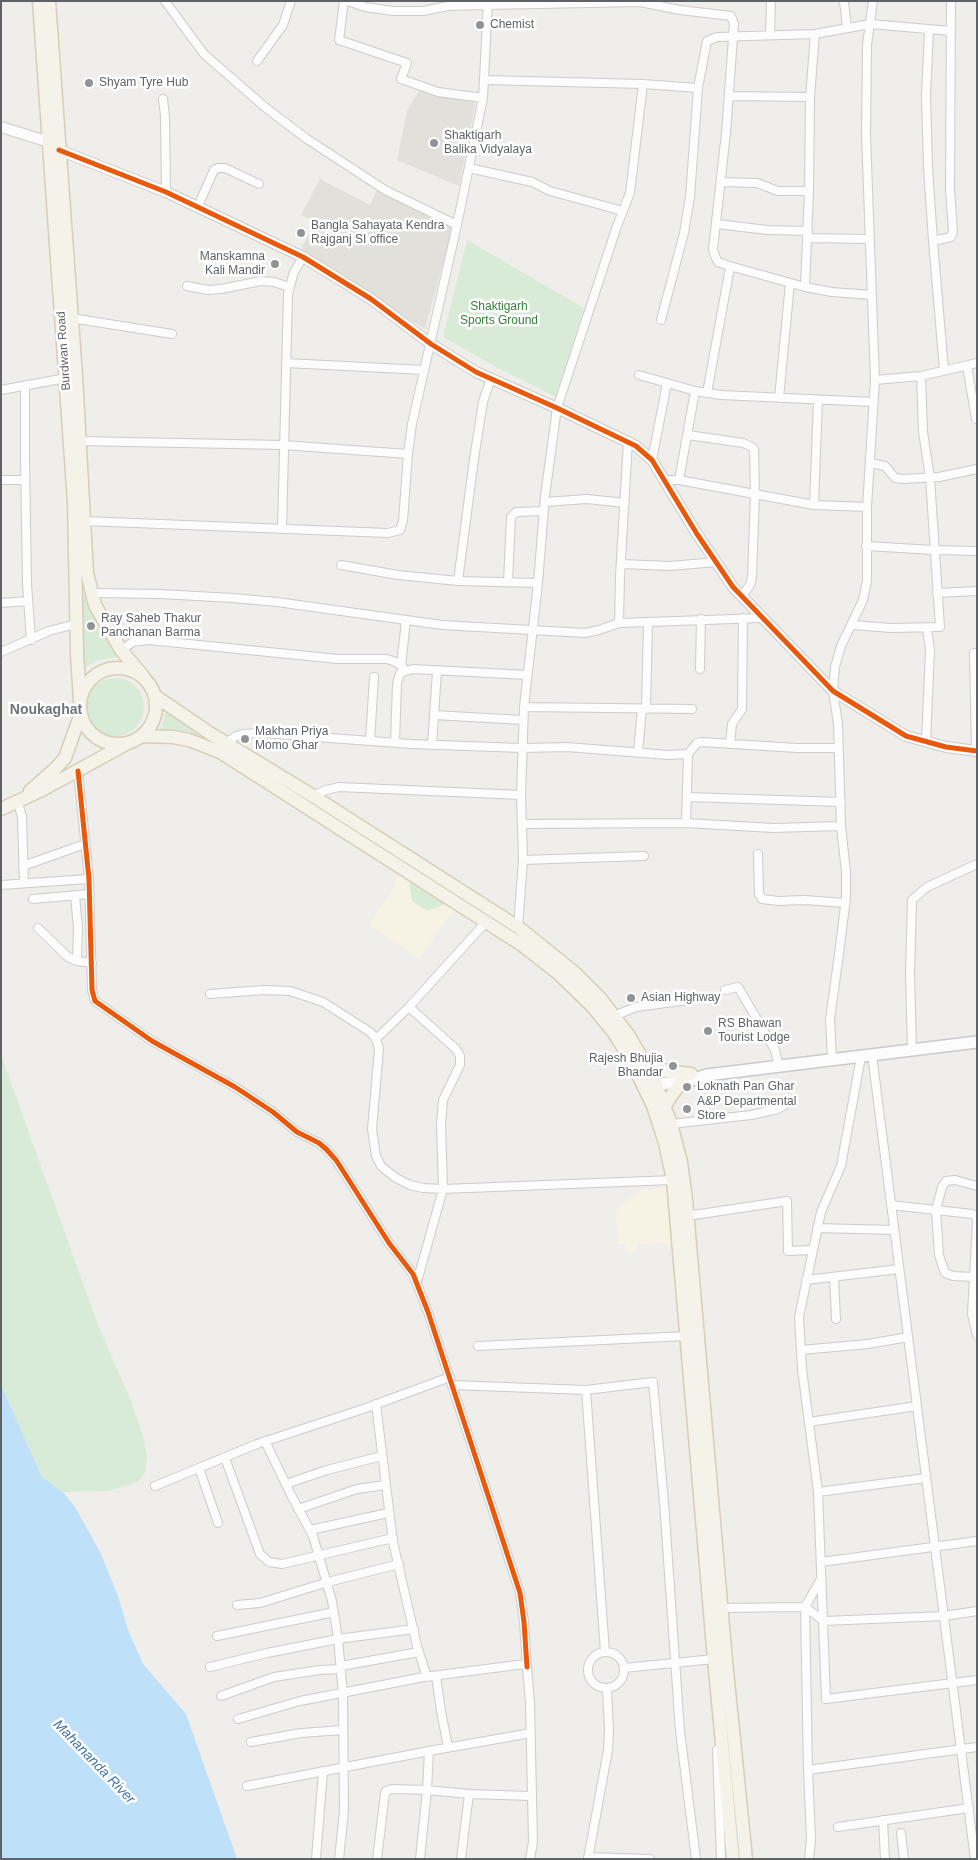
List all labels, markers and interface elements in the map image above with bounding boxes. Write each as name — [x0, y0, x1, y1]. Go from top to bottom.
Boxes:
place label: Chemist — [490, 18, 534, 32]
marker: Chemist — [474, 19, 486, 31]
place label: Shyam Tyre Hub — [99, 76, 188, 90]
marker: Shyam Tyre Hub — [83, 77, 95, 89]
place label: Shaktigarh Balika Vidyalaya — [444, 129, 532, 157]
marker: Shaktigarh Balika Vidyalaya — [428, 137, 440, 149]
place label: Bangla Sahayata Kendra Rajganj SI office — [311, 219, 444, 247]
marker: Bangla Sahayata Kendra Rajganj SI office — [295, 227, 307, 239]
place label: Manskamna Kali Mandir — [200, 250, 265, 278]
marker: Manskamna Kali Mandir — [269, 258, 281, 270]
park label: Shaktigarh Sports Ground — [460, 300, 538, 328]
street label: Burdwan Road — [54, 311, 74, 391]
place label: Ray Saheb Thakur Panchanan Barma — [101, 612, 201, 640]
marker: Ray Saheb Thakur Panchanan Barma — [85, 620, 97, 632]
district label: Noukaghat — [10, 702, 82, 718]
place label: Makhan Priya Momo Ghar — [255, 725, 328, 753]
marker: Makhan Priya Momo Ghar — [239, 733, 251, 745]
place label: Asian Highway — [641, 991, 720, 1005]
marker: Asian Highway — [625, 992, 637, 1004]
place label: RS Bhawan Tourist Lodge — [718, 1017, 790, 1045]
marker: RS Bhawan Tourist Lodge — [702, 1025, 714, 1037]
place label: Rajesh Bhujia Bhandar — [589, 1052, 663, 1080]
marker: Rajesh Bhujia Bhandar — [667, 1060, 679, 1072]
place label: Loknath Pan Ghar — [697, 1080, 794, 1094]
marker: Loknath Pan Ghar — [681, 1081, 693, 1093]
place label: A&P Departmental Store — [697, 1095, 796, 1123]
marker: A&P Departmental Store — [681, 1103, 693, 1115]
water label: Mahananda River — [50, 1716, 138, 1808]

